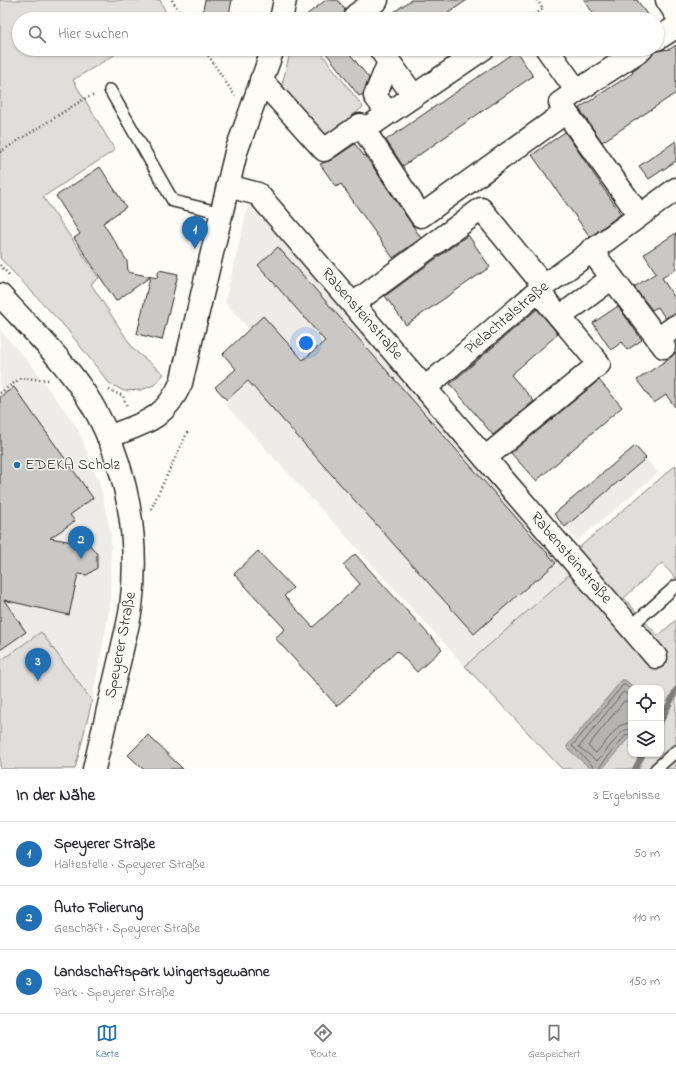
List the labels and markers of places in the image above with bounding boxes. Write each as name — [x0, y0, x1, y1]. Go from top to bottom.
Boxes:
pin: 1 — [182, 216, 208, 249]
place label: EDEKA Scholz — [25, 453, 120, 477]
marker: EDEKA Scholz — [12, 460, 22, 470]
pin: 2 — [68, 526, 94, 559]
pin: 3 — [25, 648, 51, 681]

